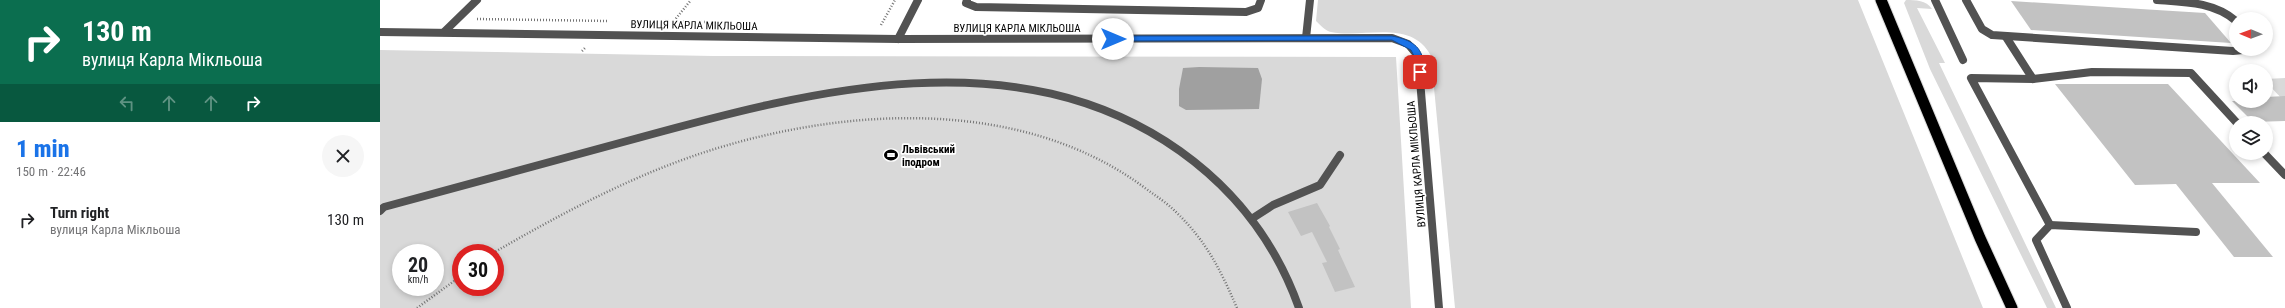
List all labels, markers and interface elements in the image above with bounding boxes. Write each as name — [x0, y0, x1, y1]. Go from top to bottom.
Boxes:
north arrow — [2229, 12, 2273, 56]
map controls — [2229, 12, 2273, 160]
text: 130 m — [82, 15, 152, 48]
icon: right — [16, 16, 68, 68]
street label: ВУЛИЦЯ КАРЛА МІКЛЬОША — [630, 18, 758, 33]
position arrow — [1092, 18, 1134, 60]
street label: ВУЛИЦЯ КАРЛА МІКЛЬОША — [953, 22, 1081, 35]
text: вулиця Карла Мікльоша — [82, 49, 263, 70]
pin — [1403, 55, 1437, 89]
icon: arrive — [1409, 61, 1431, 83]
button: sound — [2229, 64, 2273, 108]
icon: left — [116, 92, 138, 114]
icon: ahead — [158, 92, 180, 114]
icon: ahead — [200, 92, 222, 114]
icon: right — [242, 92, 264, 114]
street label: ВУЛИЦЯ КАРЛА МІКЛЬОША — [1404, 99, 1429, 228]
button: layers — [2229, 116, 2273, 160]
text: 1 min — [16, 135, 70, 163]
button: close — [322, 135, 364, 177]
place label: Львівський іподром — [902, 143, 955, 169]
sports icon: Львівський іподром — [883, 147, 899, 163]
text: 150 m · 22:46 — [16, 164, 86, 179]
text: Turn right — [50, 204, 109, 222]
icon: right — [16, 209, 38, 231]
text: 130 m — [327, 211, 364, 229]
text: вулиця Карла Мікльоша — [50, 222, 181, 237]
speed limit sign: 30 — [452, 244, 504, 296]
text: 20 — [408, 253, 428, 277]
text: km/h — [408, 274, 428, 285]

